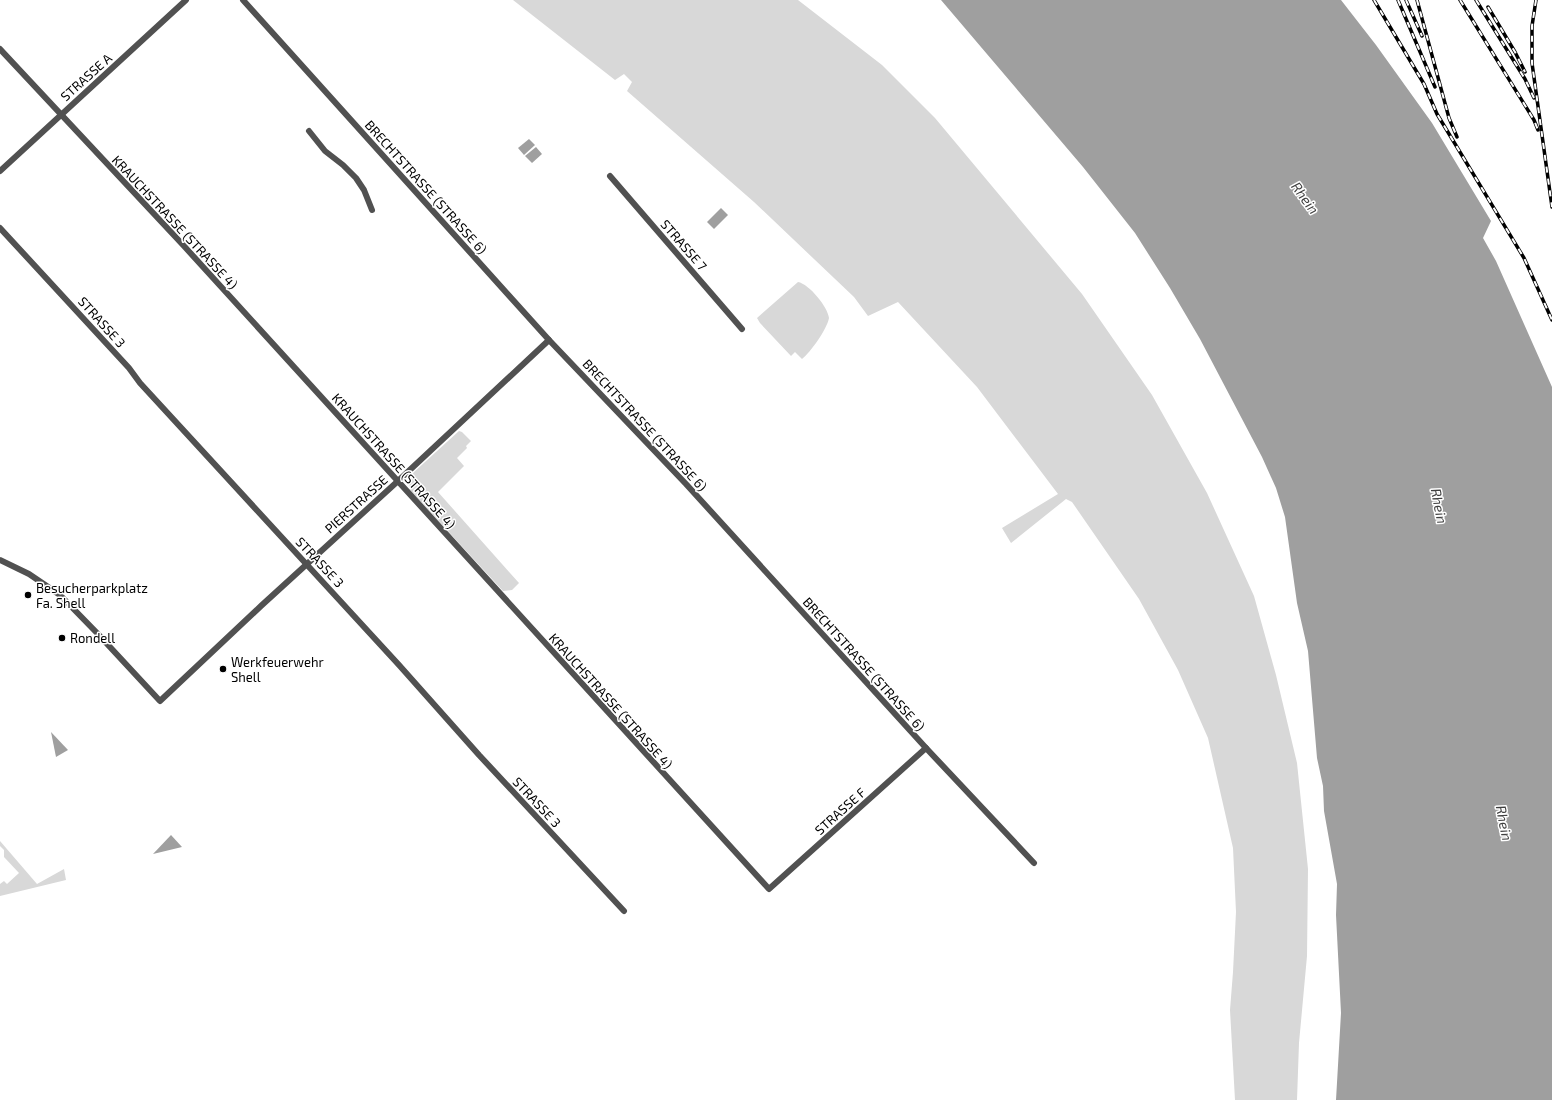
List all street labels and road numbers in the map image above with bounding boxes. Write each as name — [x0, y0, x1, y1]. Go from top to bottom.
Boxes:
street label: STRASSE A — [57, 50, 115, 104]
street label: BRECHTSTRASSE (STRASSE 6) — [362, 117, 490, 257]
street label: KRAUCHSTRASSE (STRASSE 4) — [109, 152, 241, 292]
street label: STRASSE 7 — [657, 216, 711, 274]
street label: STRASSE 3 — [75, 293, 129, 351]
street label: BRECHTSTRASSE (STRASSE 6) — [580, 356, 710, 494]
street label: KRAUCHSTRASSE (STRASSE 4) — [329, 390, 459, 532]
street label: PIERSTRASSE — [321, 472, 391, 536]
street label: STRASSE 3 — [293, 534, 347, 590]
street label: BRECHTSTRASSE (STRASSE 6) — [800, 594, 928, 734]
street label: KRAUCHSTRASSE (STRASSE 4) — [546, 630, 676, 772]
street label: STRASSE 3 — [510, 774, 564, 830]
street label: STRASSE F — [811, 784, 869, 838]

